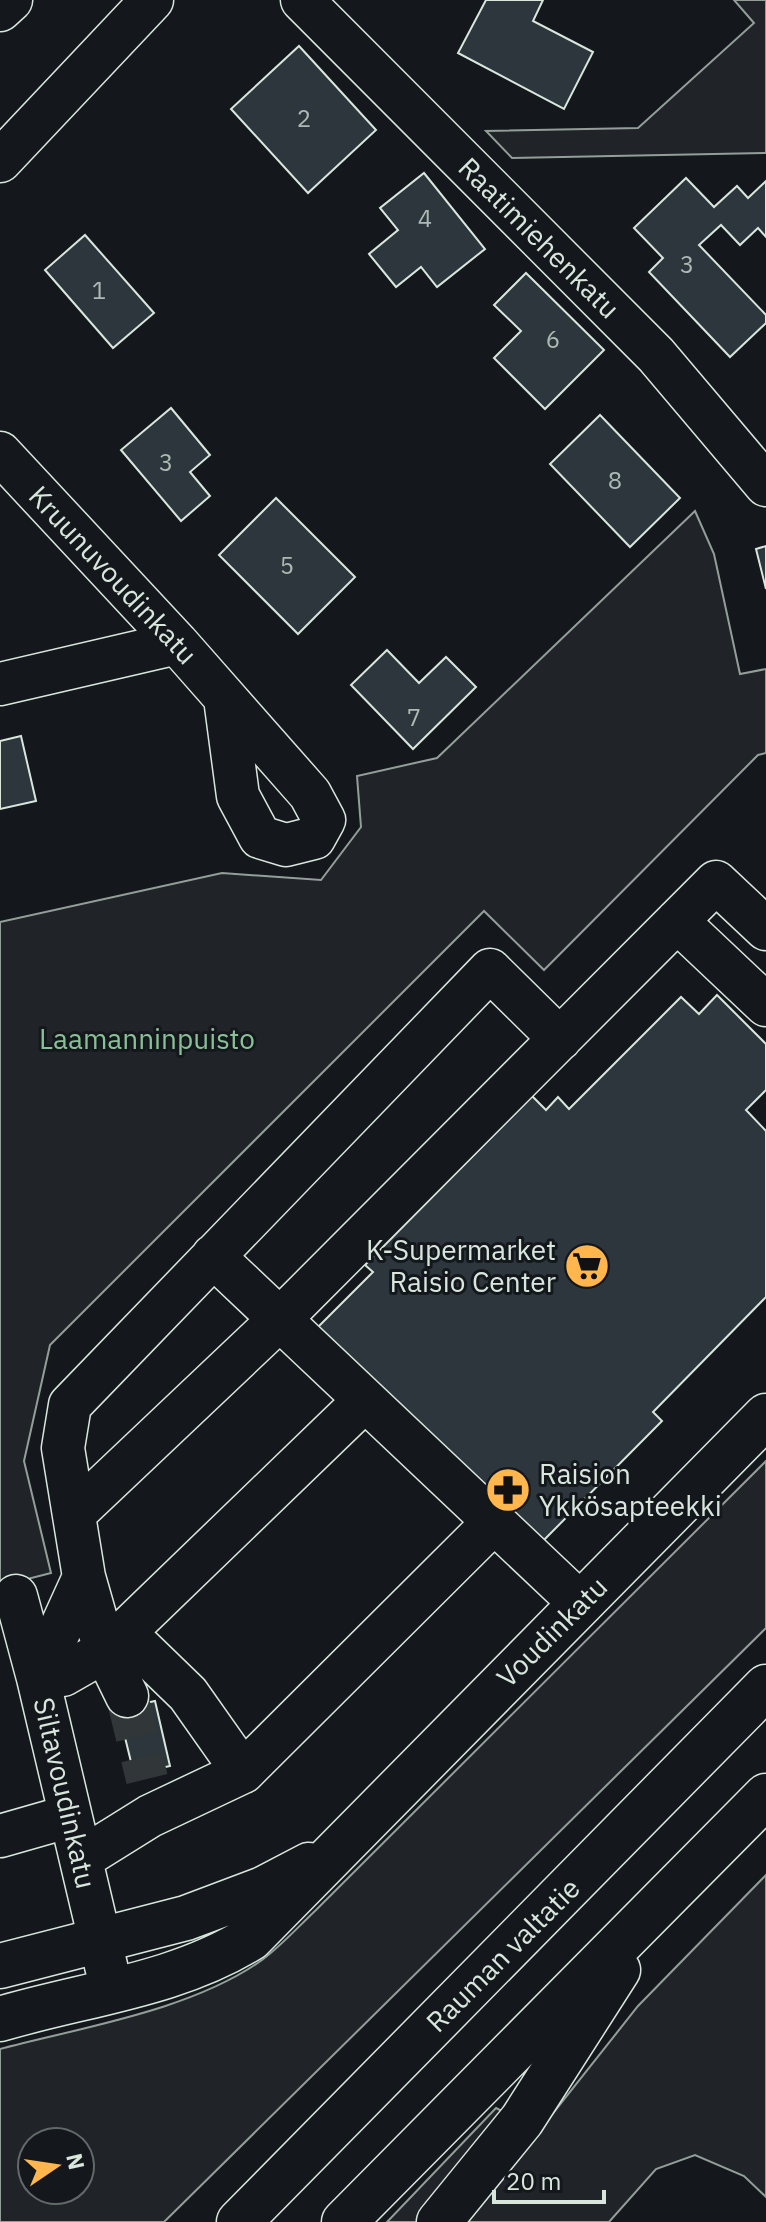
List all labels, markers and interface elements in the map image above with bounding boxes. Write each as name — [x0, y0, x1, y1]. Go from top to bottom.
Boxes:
house number: 2 — [297, 102, 311, 134]
street label: Raatimiehenkatu — [451, 149, 628, 326]
house number: 4 — [418, 202, 432, 234]
house number: 3 — [680, 248, 694, 280]
house number: 1 — [92, 274, 106, 306]
house number: 6 — [546, 323, 560, 355]
house number: 3 — [159, 446, 173, 478]
house number: 8 — [608, 464, 622, 496]
street label: Kruunuvoudinkatu — [21, 478, 206, 672]
house number: 5 — [280, 549, 294, 581]
house number: 7 — [407, 701, 421, 733]
park label: Laamanninpuisto — [39, 1020, 255, 1057]
place label: K-Supermarket Raisio Center — [366, 1231, 556, 1300]
supermarket icon: K-Supermarket Raisio Center — [563, 1242, 611, 1290]
place label: Raision Ykkösapteekki — [539, 1455, 722, 1524]
pharmacy icon: Raision Ykkösapteekki — [484, 1466, 532, 1514]
street label: Voudinkatu — [488, 1568, 615, 1695]
street label: Siltavoudinkatu — [26, 1694, 105, 1892]
street label: Rauman valtatie — [418, 1870, 588, 2040]
north arrow — [16, 2126, 96, 2206]
text: N — [60, 2150, 92, 2172]
scale bar — [494, 2154, 604, 2204]
text: 20 m — [506, 2165, 561, 2197]

